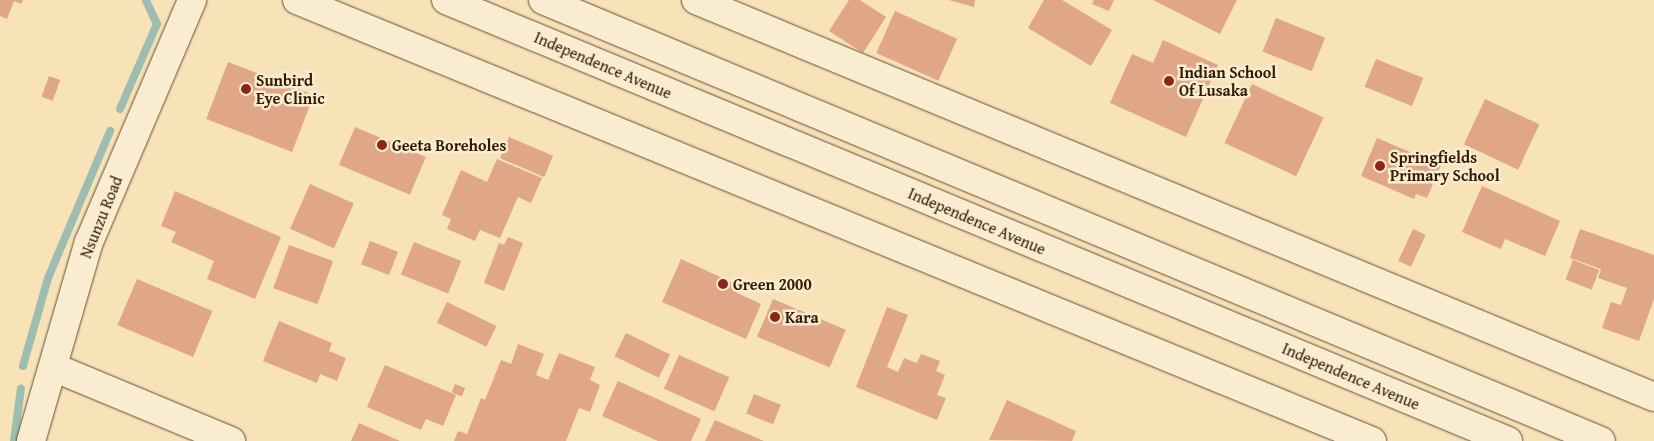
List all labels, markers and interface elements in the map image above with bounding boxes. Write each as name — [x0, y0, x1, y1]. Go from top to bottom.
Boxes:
street label: Independence Avenue — [531, 27, 675, 103]
place label: Indian School Of Lusaka — [1179, 62, 1276, 100]
place label: Sunbird Eye Clinic — [256, 70, 325, 108]
marker: Indian School Of Lusaka — [1163, 75, 1175, 87]
marker: Sunbird Eye Clinic — [240, 83, 252, 95]
place label: Geeta Boreholes — [392, 135, 506, 155]
marker: Geeta Boreholes — [376, 139, 388, 151]
place label: Springfields Primary School — [1390, 147, 1500, 185]
marker: Springfields Primary School — [1374, 160, 1386, 172]
street label: Nsunzu Road — [76, 173, 126, 261]
street label: Independence Avenue — [905, 183, 1049, 259]
place label: Green 2000 — [733, 274, 812, 294]
marker: Green 2000 — [717, 278, 729, 290]
place label: Kara — [785, 307, 819, 327]
marker: Kara — [769, 311, 781, 323]
street label: Independence Avenue — [1279, 338, 1423, 414]

